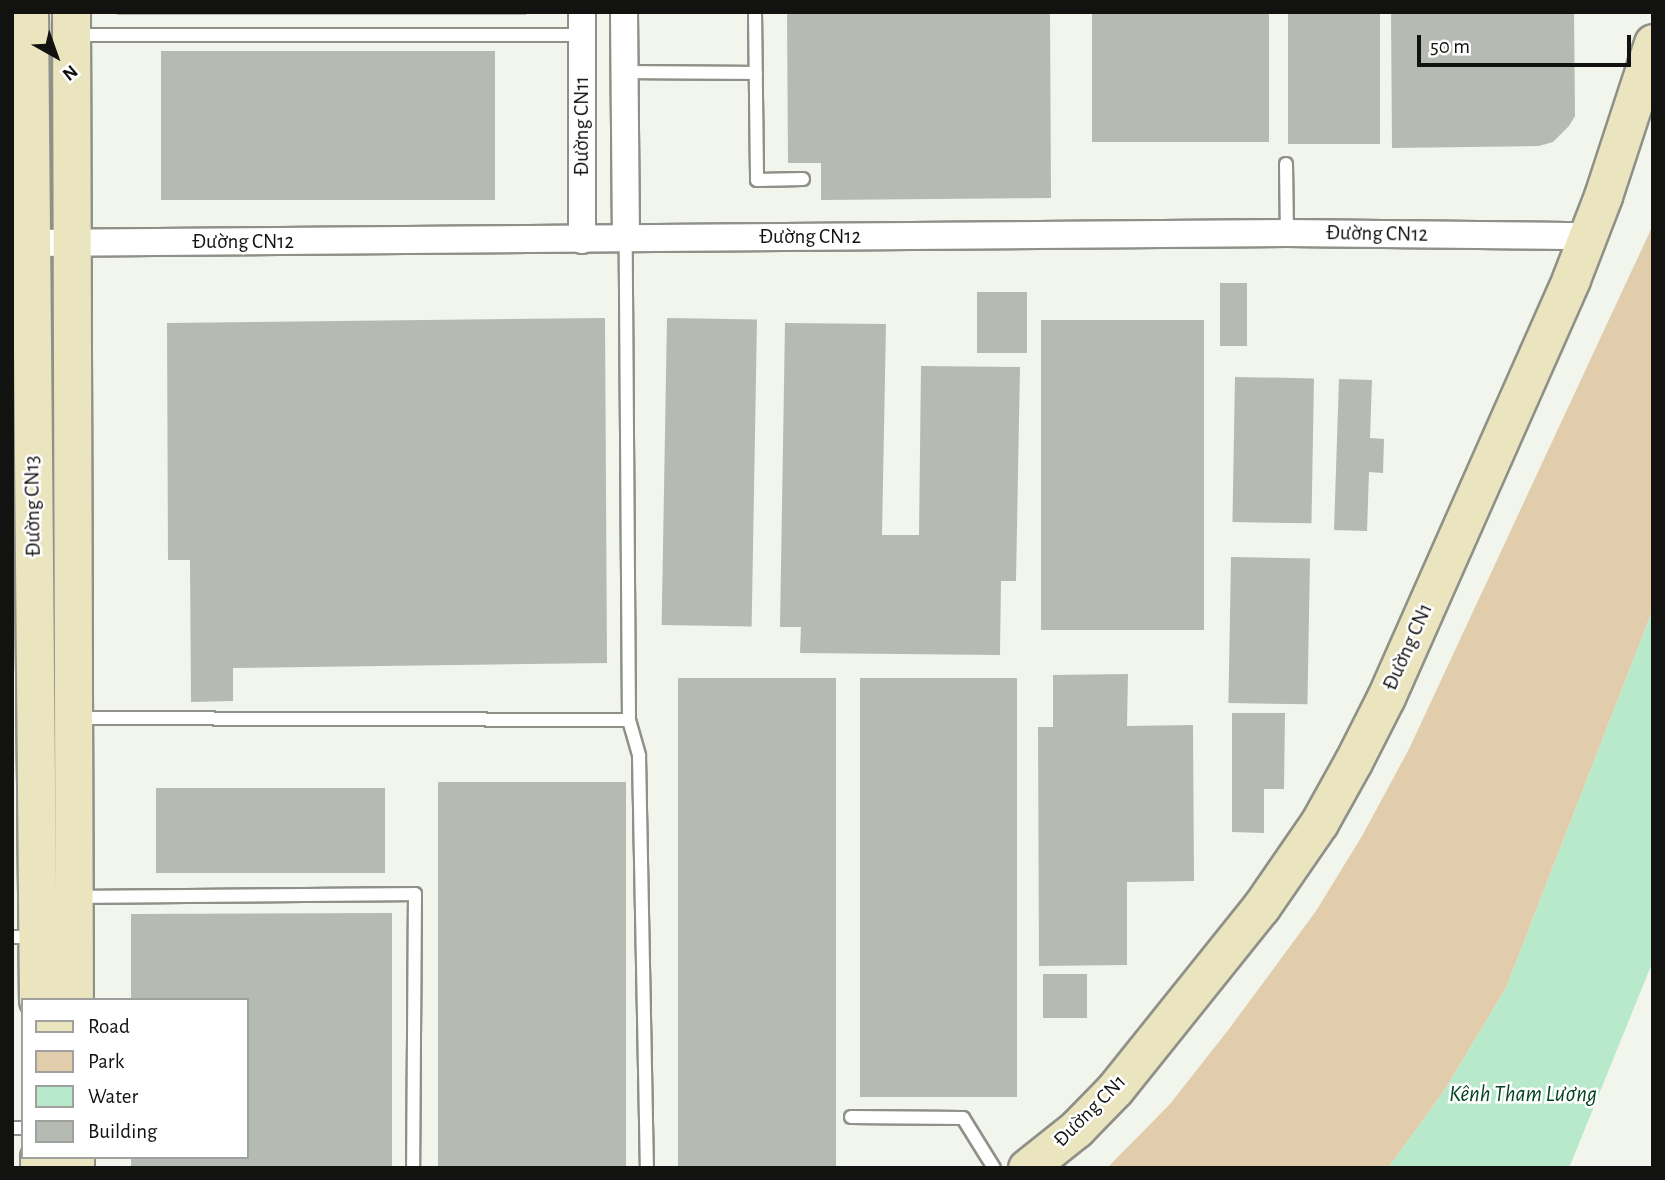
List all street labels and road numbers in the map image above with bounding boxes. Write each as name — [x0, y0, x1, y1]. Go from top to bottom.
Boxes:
street label: Đường CN11 — [569, 76, 595, 176]
street label: Đường CN12 — [1326, 221, 1428, 247]
street label: Đường CN12 — [759, 224, 861, 250]
street label: Đường CN12 — [192, 229, 294, 255]
street label: Đường CN13 — [20, 455, 46, 557]
street label: Đường CN1 — [1378, 600, 1438, 694]
street label: Đường CN1 — [1048, 1069, 1132, 1153]

